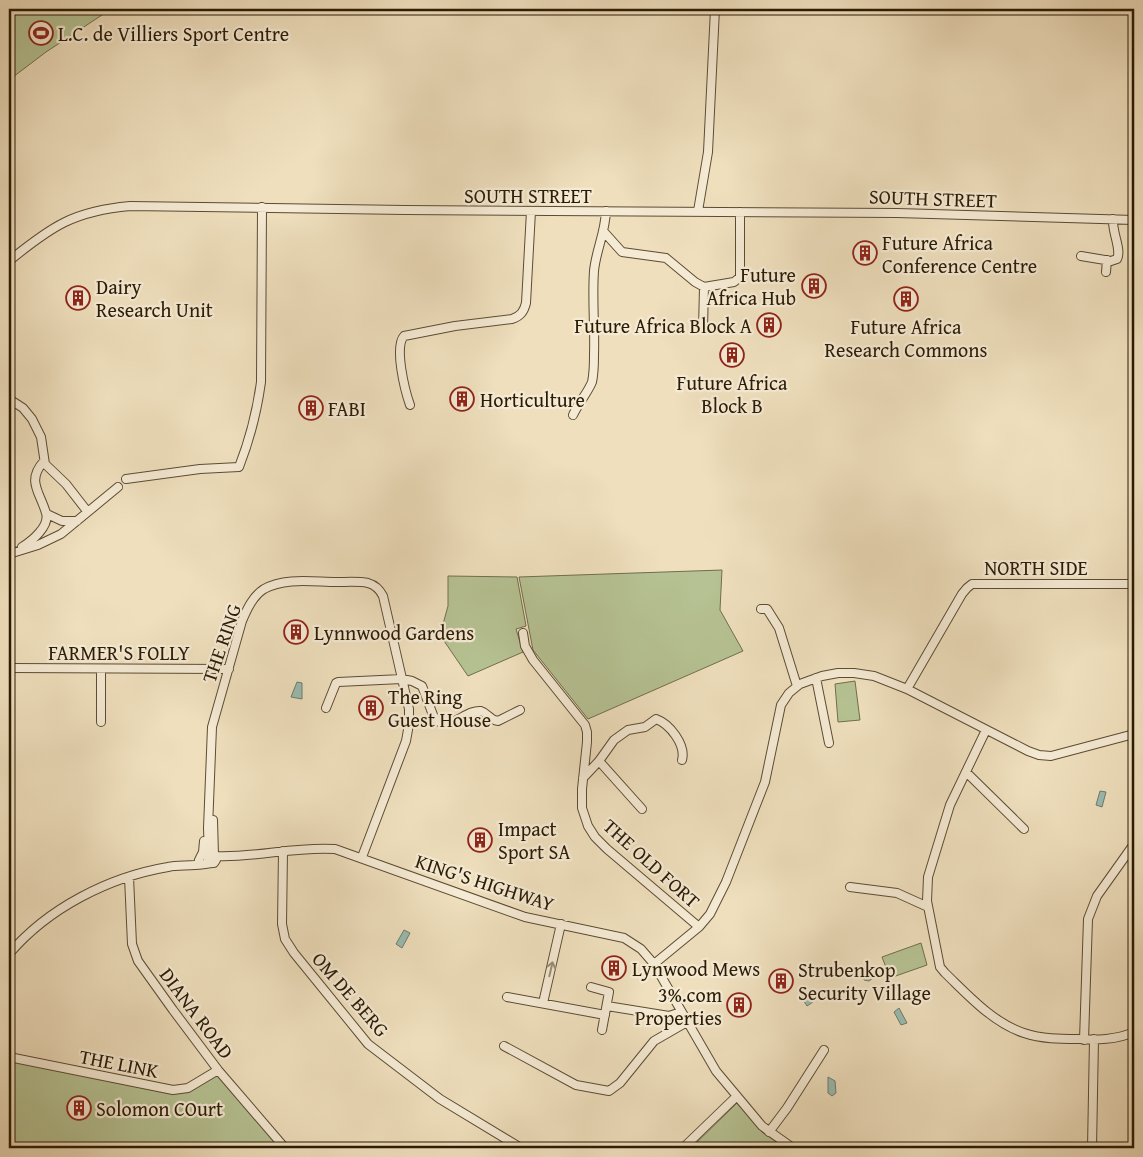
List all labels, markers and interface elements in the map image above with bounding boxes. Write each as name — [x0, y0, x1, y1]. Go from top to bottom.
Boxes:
place label: L.C. de Villiers Sport Centre — [58, 19, 289, 48]
sports icon: L.C. de Villiers Sport Centre — [28, 20, 54, 46]
street label: SOUTH STREET — [464, 181, 592, 210]
street label: SOUTH STREET — [869, 181, 997, 215]
place label: Future Africa Conference Centre — [882, 228, 1037, 280]
building icon: Future Africa Conference Centre — [852, 240, 878, 266]
place label: Future Africa Hub — [706, 260, 796, 312]
place label: Dairy Research Unit — [96, 272, 213, 324]
building icon: Future Africa Hub — [801, 273, 827, 299]
building icon: Dairy Research Unit — [65, 285, 91, 311]
building icon: Future Africa Research Commons — [893, 286, 919, 312]
place label: Future Africa Block A — [574, 311, 752, 340]
building icon: Future Africa Block A — [756, 312, 782, 338]
place label: Future Africa Research Commons — [825, 312, 988, 364]
building icon: Future Africa Block B — [719, 342, 745, 368]
place label: Future Africa Block B — [677, 368, 788, 420]
place label: Horticulture — [480, 385, 585, 414]
building icon: Horticulture — [449, 386, 475, 412]
place label: FABI — [328, 394, 366, 423]
building icon: FABI — [298, 395, 324, 421]
street label: NORTH SIDE — [984, 553, 1088, 582]
street label: THE RING — [194, 600, 248, 686]
place label: Lynnwood Gardens — [314, 618, 474, 647]
building icon: Lynnwood Gardens — [283, 619, 309, 645]
street label: FARMER'S FOLLY — [48, 638, 190, 667]
place label: The Ring Guest House — [388, 682, 491, 734]
building icon: The Ring Guest House — [358, 695, 384, 721]
street label: THE OLD FORT — [597, 812, 707, 914]
place label: Impact Sport SA — [498, 814, 570, 866]
building icon: Impact Sport SA — [467, 827, 493, 853]
street label: KING'S HIGHWAY — [412, 846, 558, 918]
street label: OM DE BERG — [306, 945, 396, 1043]
place label: Lynwood Mews — [632, 954, 760, 983]
building icon: Lynwood Mews — [601, 955, 627, 981]
place label: Strubenkop Security Village — [798, 955, 931, 1007]
street label: DIANA ROAD — [153, 961, 241, 1065]
one-way arrow — [547, 961, 556, 977]
building icon: Strubenkop Security Village — [768, 968, 794, 994]
place label: 3%.com Properties — [635, 980, 723, 1032]
building icon: 3%.com Properties — [726, 992, 752, 1018]
street label: THE LINK — [77, 1041, 161, 1085]
place label: Solomon COurt — [96, 1094, 223, 1123]
building icon: Solomon COurt — [66, 1095, 92, 1121]

